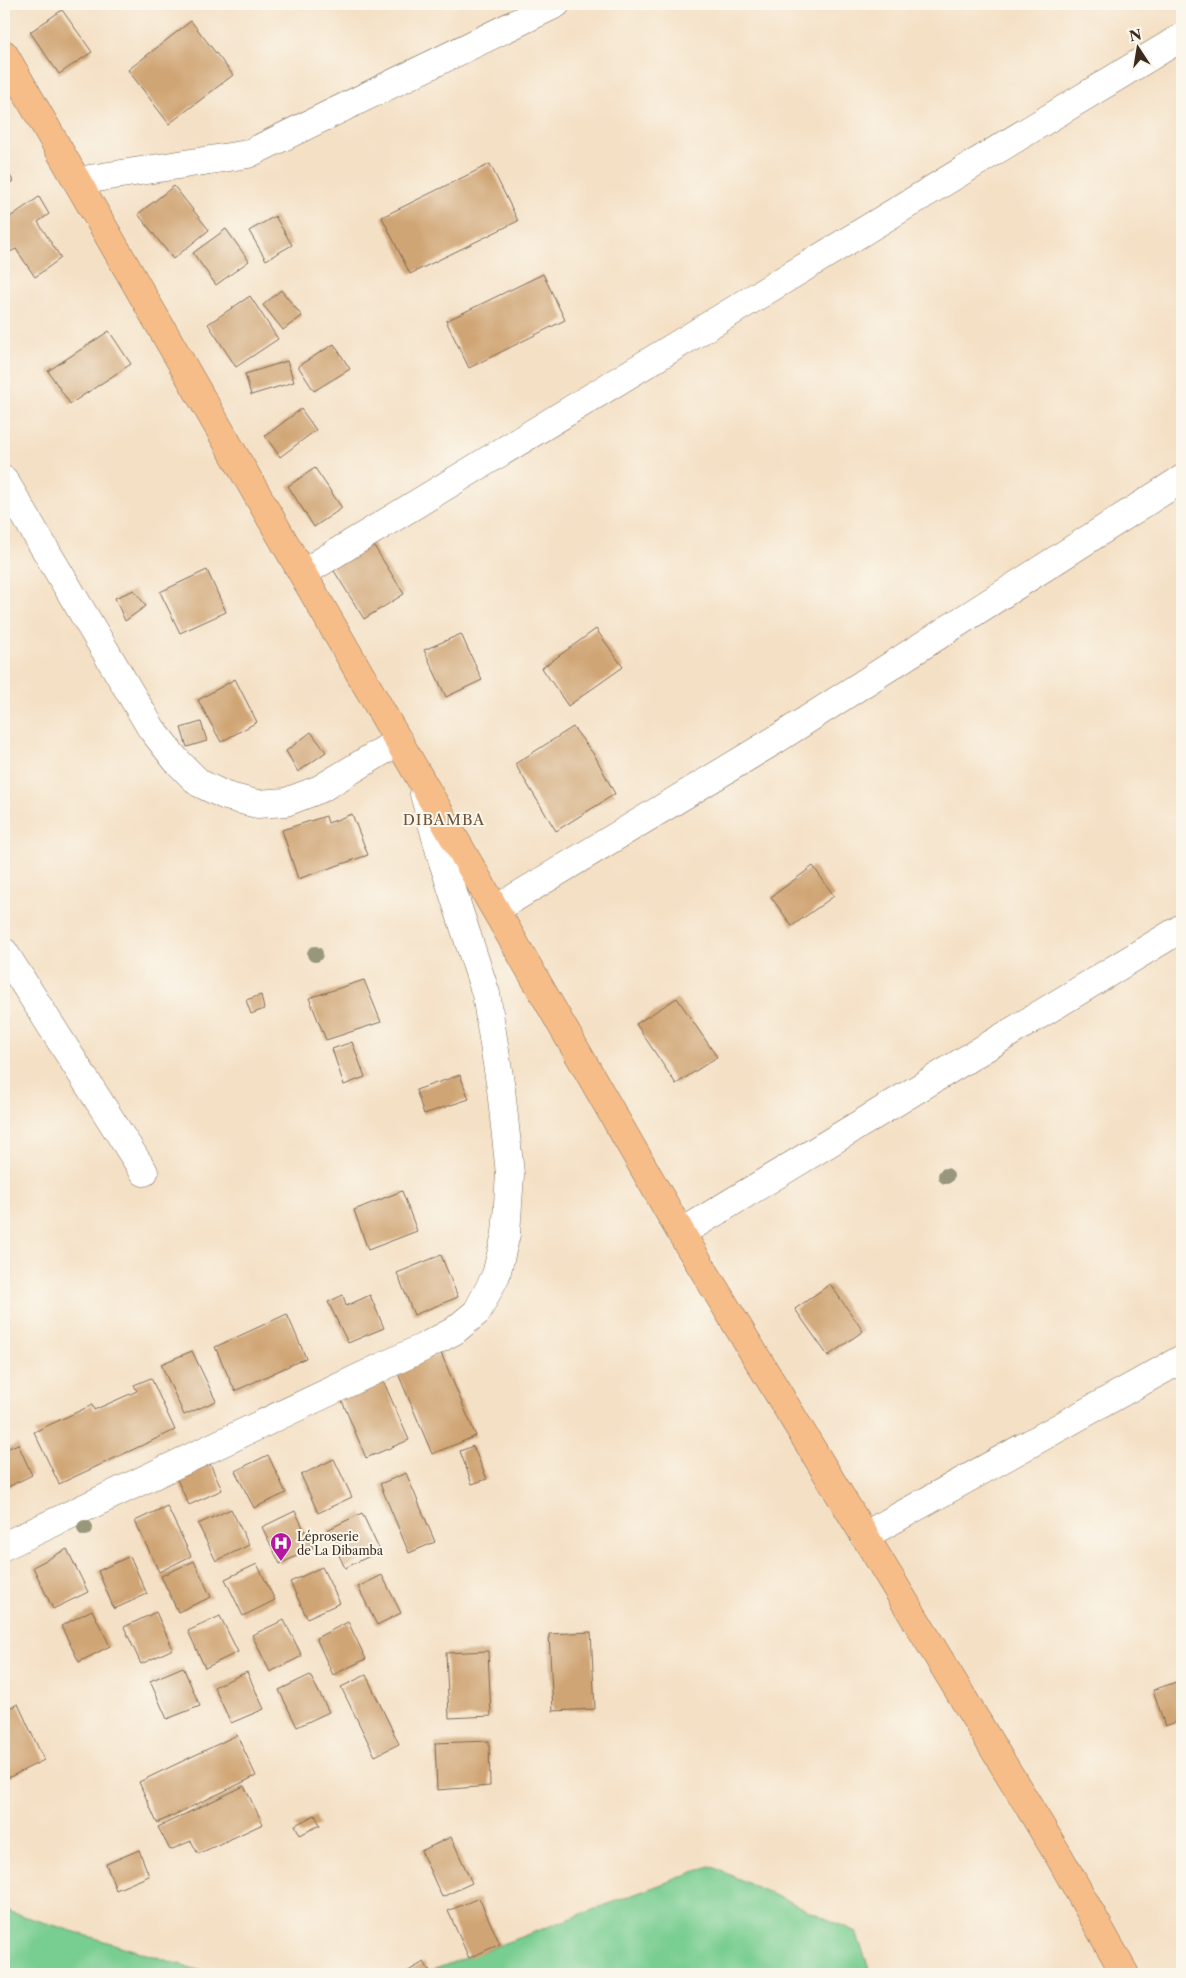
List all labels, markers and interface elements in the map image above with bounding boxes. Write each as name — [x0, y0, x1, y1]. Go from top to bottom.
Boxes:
north arrow — [1114, 22, 1164, 72]
text: N — [1127, 25, 1143, 45]
district label: DIBAMBA — [403, 810, 485, 829]
place label: Léproserie de La Dibamba — [297, 1529, 384, 1558]
hospital icon: Léproserie de La Dibamba — [269, 1531, 293, 1562]

